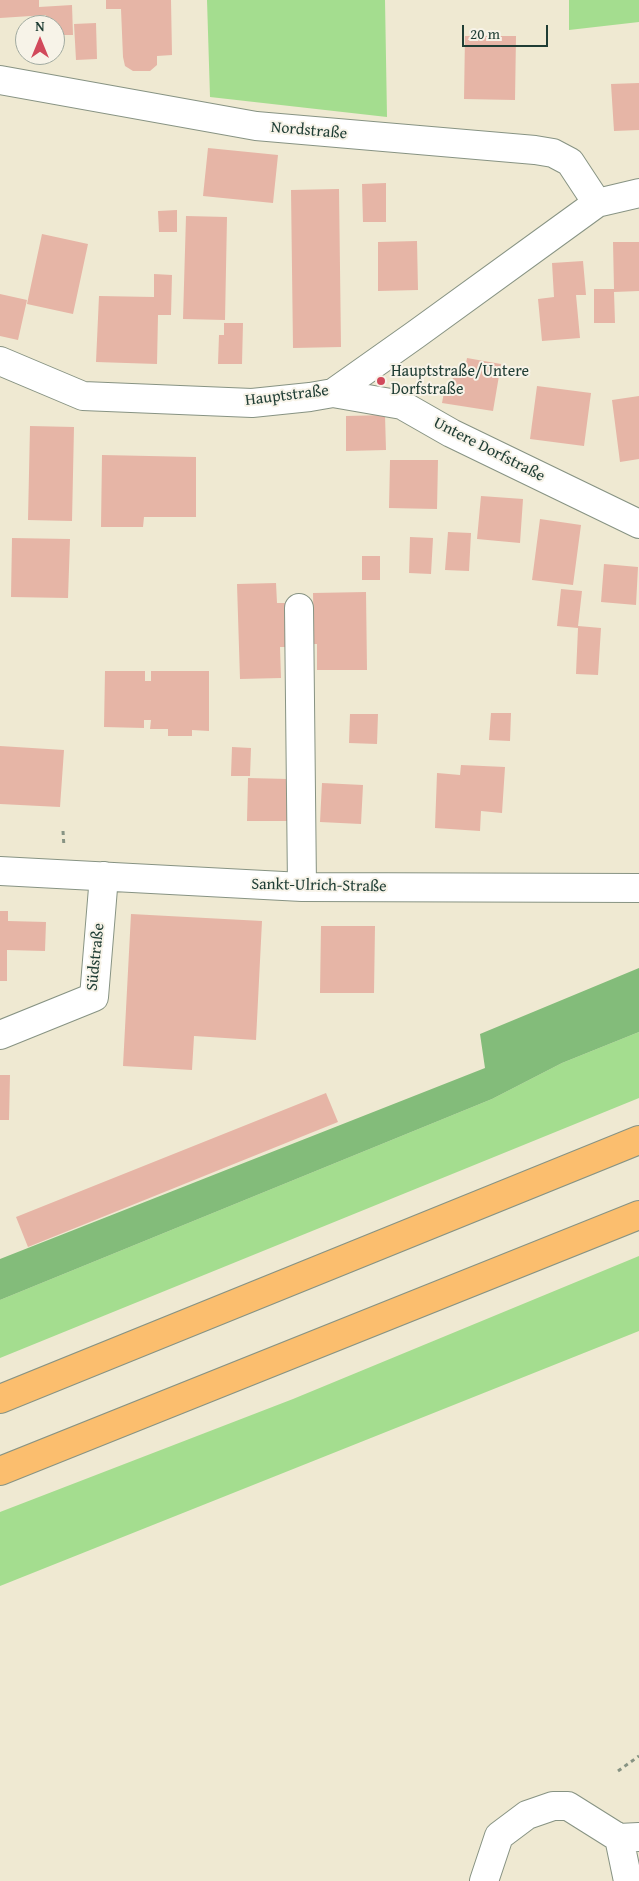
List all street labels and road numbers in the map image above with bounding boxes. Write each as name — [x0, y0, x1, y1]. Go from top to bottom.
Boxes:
street label: Nordstraße — [270, 118, 348, 144]
street label: Hauptstraße — [244, 381, 330, 411]
street label: Untere Dorfstraße — [430, 414, 548, 486]
street label: Sankt-Ulrich-Straße — [251, 875, 387, 897]
street label: Südstraße — [83, 922, 109, 992]

